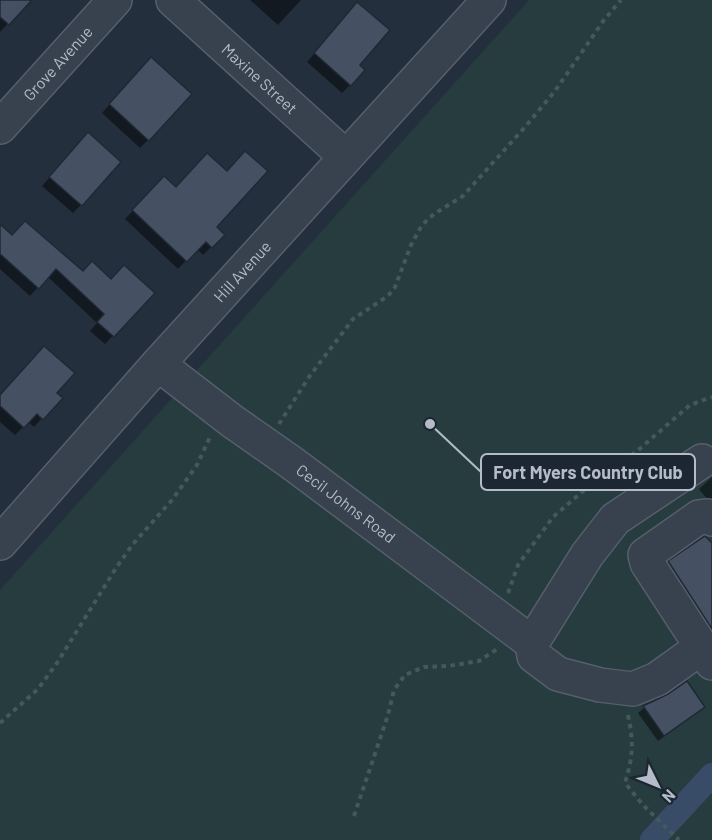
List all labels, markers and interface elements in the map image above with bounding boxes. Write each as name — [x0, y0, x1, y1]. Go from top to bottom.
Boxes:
street label: Grove Avenue — [19, 22, 96, 104]
street label: Maxine Street — [218, 39, 302, 117]
street label: Hill Avenue — [209, 236, 274, 306]
callout: Fort Myers Country Club — [481, 454, 695, 490]
street label: Cecil Johns Road — [293, 460, 400, 546]
text: Fort Myers Country Club — [493, 461, 683, 483]
north arrow — [628, 756, 688, 816]
text: N — [659, 786, 680, 807]

